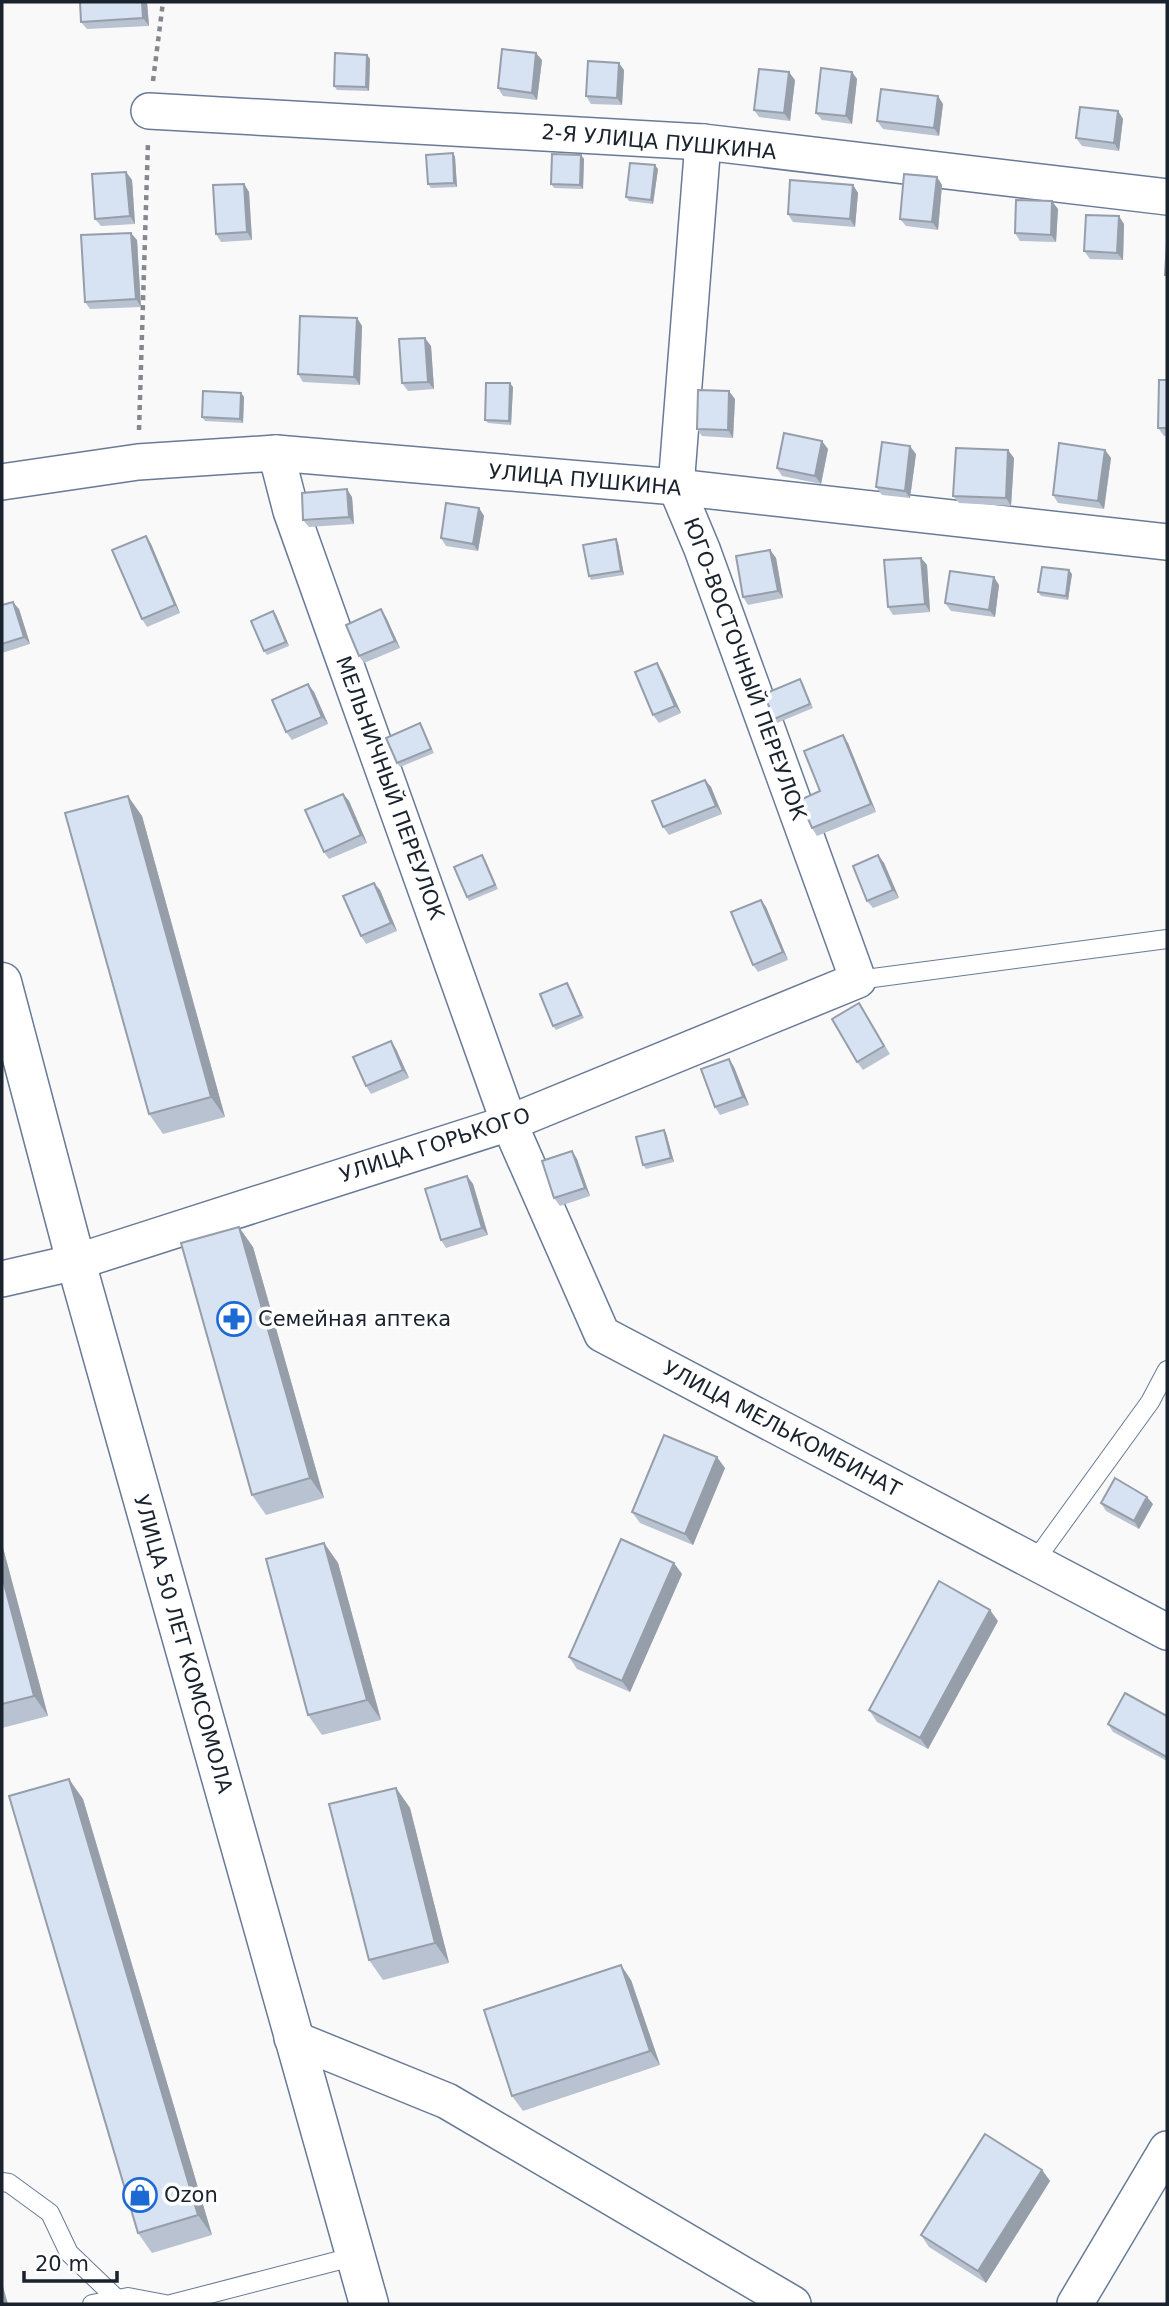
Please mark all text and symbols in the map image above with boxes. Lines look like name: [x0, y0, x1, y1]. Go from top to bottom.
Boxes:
street label: 2-Я УЛИЦА ПУШКИНА: [541, 120, 778, 164]
street label: УЛИЦА ПУШКИНА: [488, 460, 683, 500]
street label: ЮГО-ВОСТОЧНЫЙ ПЕРЕУЛОК: [679, 514, 812, 824]
street label: МЕЛЬНИЧНЫЙ ПЕРЕУЛОК: [331, 652, 450, 923]
street label: УЛИЦА ГОРЬКОГО: [337, 1103, 533, 1187]
pharmacy icon: Семейная аптека: [215, 1300, 253, 1338]
place label: Семейная аптека: [258, 1307, 451, 1331]
street label: УЛИЦА МЕЛЬКОМБИНАТ: [659, 1356, 905, 1502]
street label: УЛИЦА 50 ЛЕТ КОМСОМОЛА: [129, 1492, 237, 1797]
shop icon: Ozon: [121, 2176, 159, 2214]
place label: Ozon: [164, 2183, 218, 2207]
scale bar: [24, 2240, 117, 2284]
text: 20 m: [35, 2252, 89, 2276]

